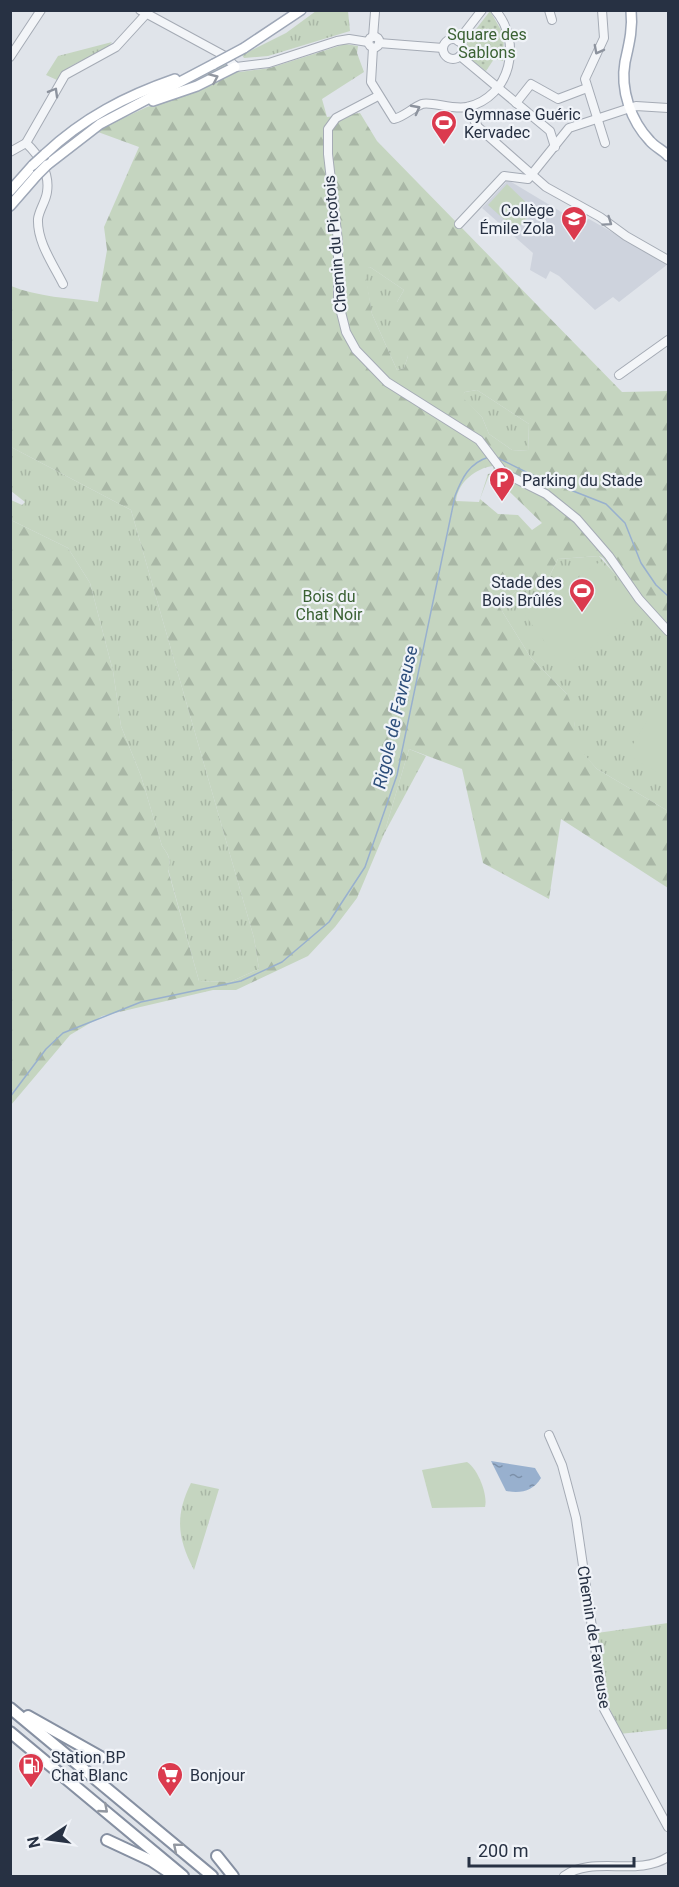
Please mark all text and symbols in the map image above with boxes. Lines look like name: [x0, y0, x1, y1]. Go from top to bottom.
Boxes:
park label: Square des Sablons: [447, 25, 527, 62]
one-way arrow: [594, 44, 605, 54]
one-way arrow: [208, 73, 219, 85]
one-way arrow: [47, 88, 59, 98]
one-way arrow: [410, 105, 420, 116]
place label: Gymnase Guéric Kervadec: [464, 105, 581, 142]
sports icon: Gymnase Guéric Kervadec: [429, 108, 459, 146]
street label: Chemin du Picotois: [320, 174, 350, 314]
place label: Collège Émile Zola: [480, 201, 554, 238]
school or university icon: Collège Émile Zola: [559, 204, 589, 242]
one-way arrow: [601, 215, 612, 226]
parking icon: Parking du Stade: [487, 465, 517, 503]
place label: Parking du Stade: [522, 471, 643, 490]
place label: Stade des Bois Brûlés: [482, 573, 562, 610]
sports icon: Stade des Bois Brûlés: [567, 576, 597, 614]
park label: Bois du Chat Noir: [296, 587, 363, 624]
water label: Rigole de Favreuse: [368, 643, 422, 791]
street label: Chemin de Favreuse: [573, 1564, 615, 1710]
place label: Station BP Chat Blanc: [51, 1748, 128, 1785]
fuel station icon: Station BP Chat Blanc: [16, 1751, 46, 1789]
supermarket icon: Bonjour: [155, 1760, 185, 1798]
place label: Bonjour: [190, 1766, 246, 1785]
one-way arrow: [97, 1802, 108, 1813]
north arrow: [18, 1809, 78, 1869]
scale bar: [469, 1830, 634, 1868]
text: N: [23, 1835, 44, 1850]
text: 200 m: [478, 1840, 529, 1861]
one-way arrow: [173, 1844, 184, 1855]

